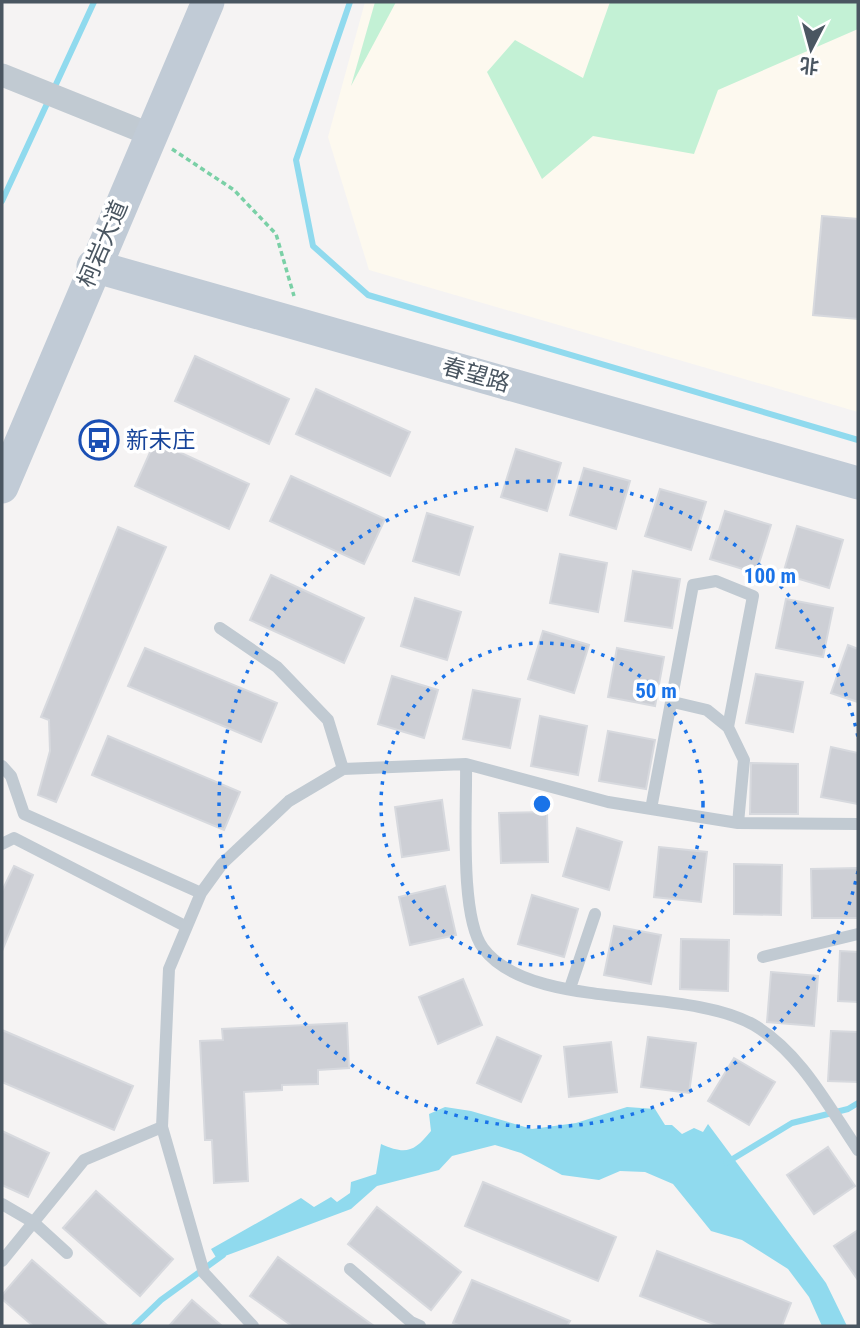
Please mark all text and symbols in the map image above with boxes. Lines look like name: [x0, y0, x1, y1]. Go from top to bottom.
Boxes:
north arrow: [776, 14, 846, 84]
text: 北: [799, 53, 820, 78]
street label: 柯岩大道: [73, 196, 133, 292]
street label: 春望路: [439, 353, 513, 397]
bus stop icon: 新未庄: [78, 419, 120, 461]
place label: 新未庄: [126, 427, 195, 454]
text: 100 m: [744, 564, 796, 588]
text: 50 m: [635, 679, 677, 703]
centre of rings: [530, 792, 554, 816]

